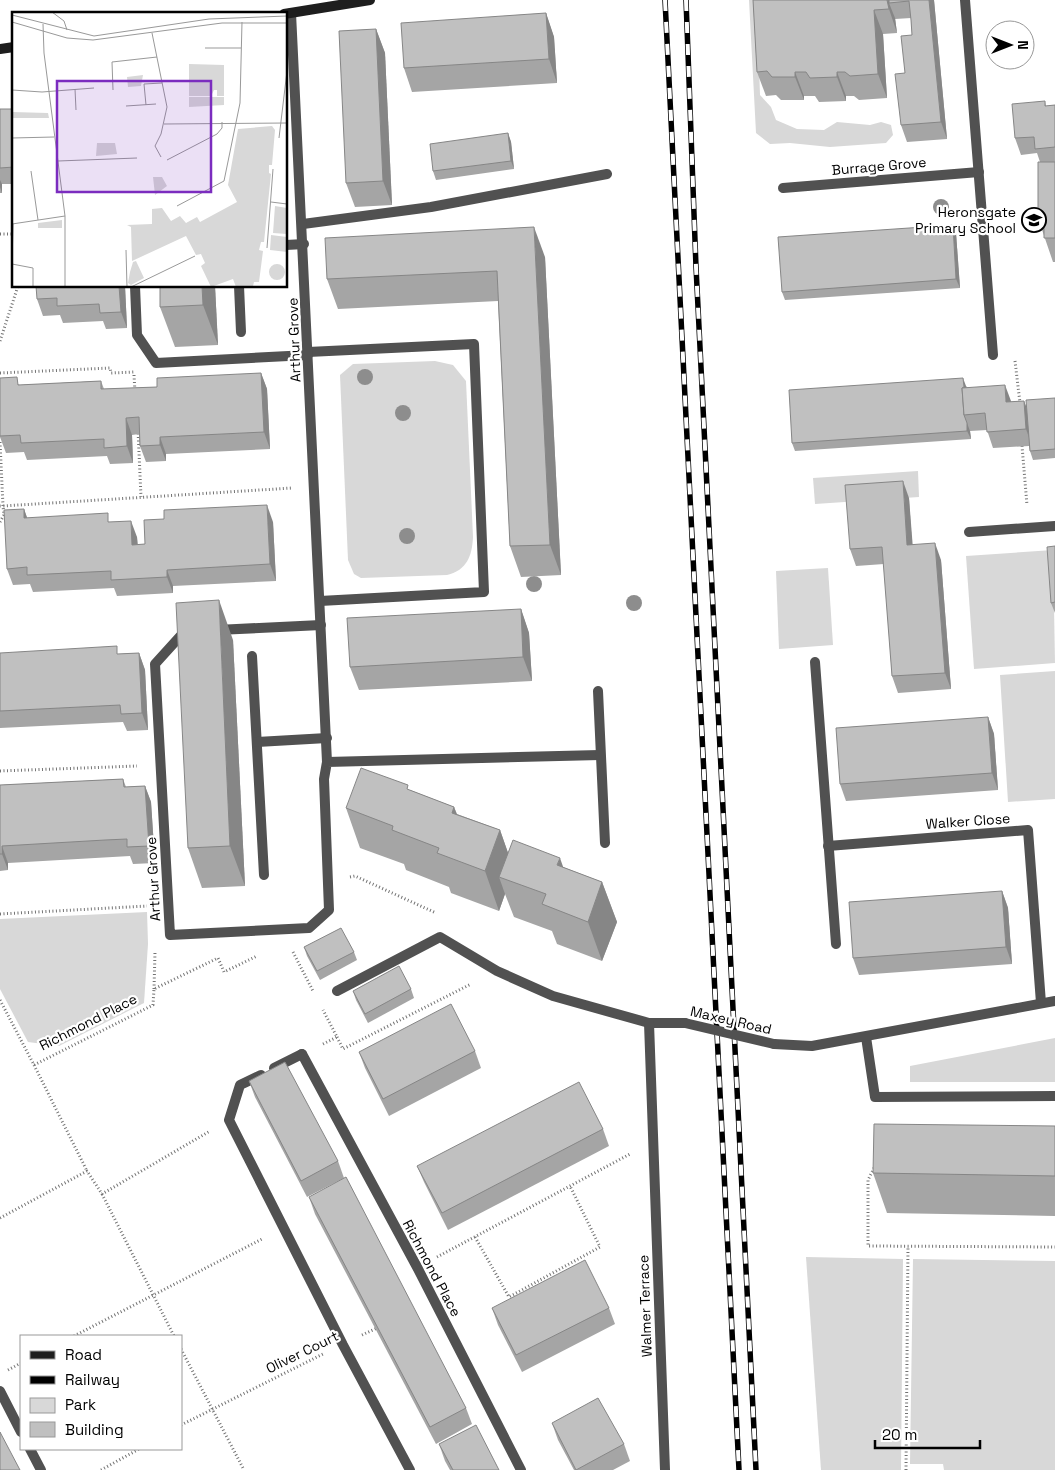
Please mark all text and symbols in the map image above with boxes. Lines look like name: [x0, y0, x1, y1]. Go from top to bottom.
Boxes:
inset map: [12, 12, 288, 288]
north arrow: [985, 20, 1035, 70]
text: N: [1014, 40, 1032, 50]
street label: Burrage Grove: [831, 153, 927, 179]
place label: Heronsgate Primary School: [915, 203, 1016, 237]
school or university icon: Heronsgate Primary School: [1021, 207, 1047, 233]
street label: Arthur Grove: [284, 297, 304, 383]
street label: Walker Close: [925, 809, 1011, 833]
street label: Arthur Grove: [142, 836, 164, 922]
street label: Richmond Place: [36, 990, 140, 1054]
street label: Maxey Road: [689, 1002, 773, 1038]
street label: Richmond Place: [399, 1216, 465, 1320]
street label: Walmer Terrace: [634, 1255, 656, 1357]
street label: Oliver Court: [263, 1327, 341, 1377]
legend: [20, 1335, 182, 1450]
text: Road: [65, 1345, 102, 1364]
text: Railway: [65, 1370, 120, 1389]
text: Park: [65, 1395, 96, 1414]
scale bar: [875, 1418, 980, 1450]
text: Building: [65, 1420, 124, 1439]
text: 20 m: [882, 1425, 917, 1444]

